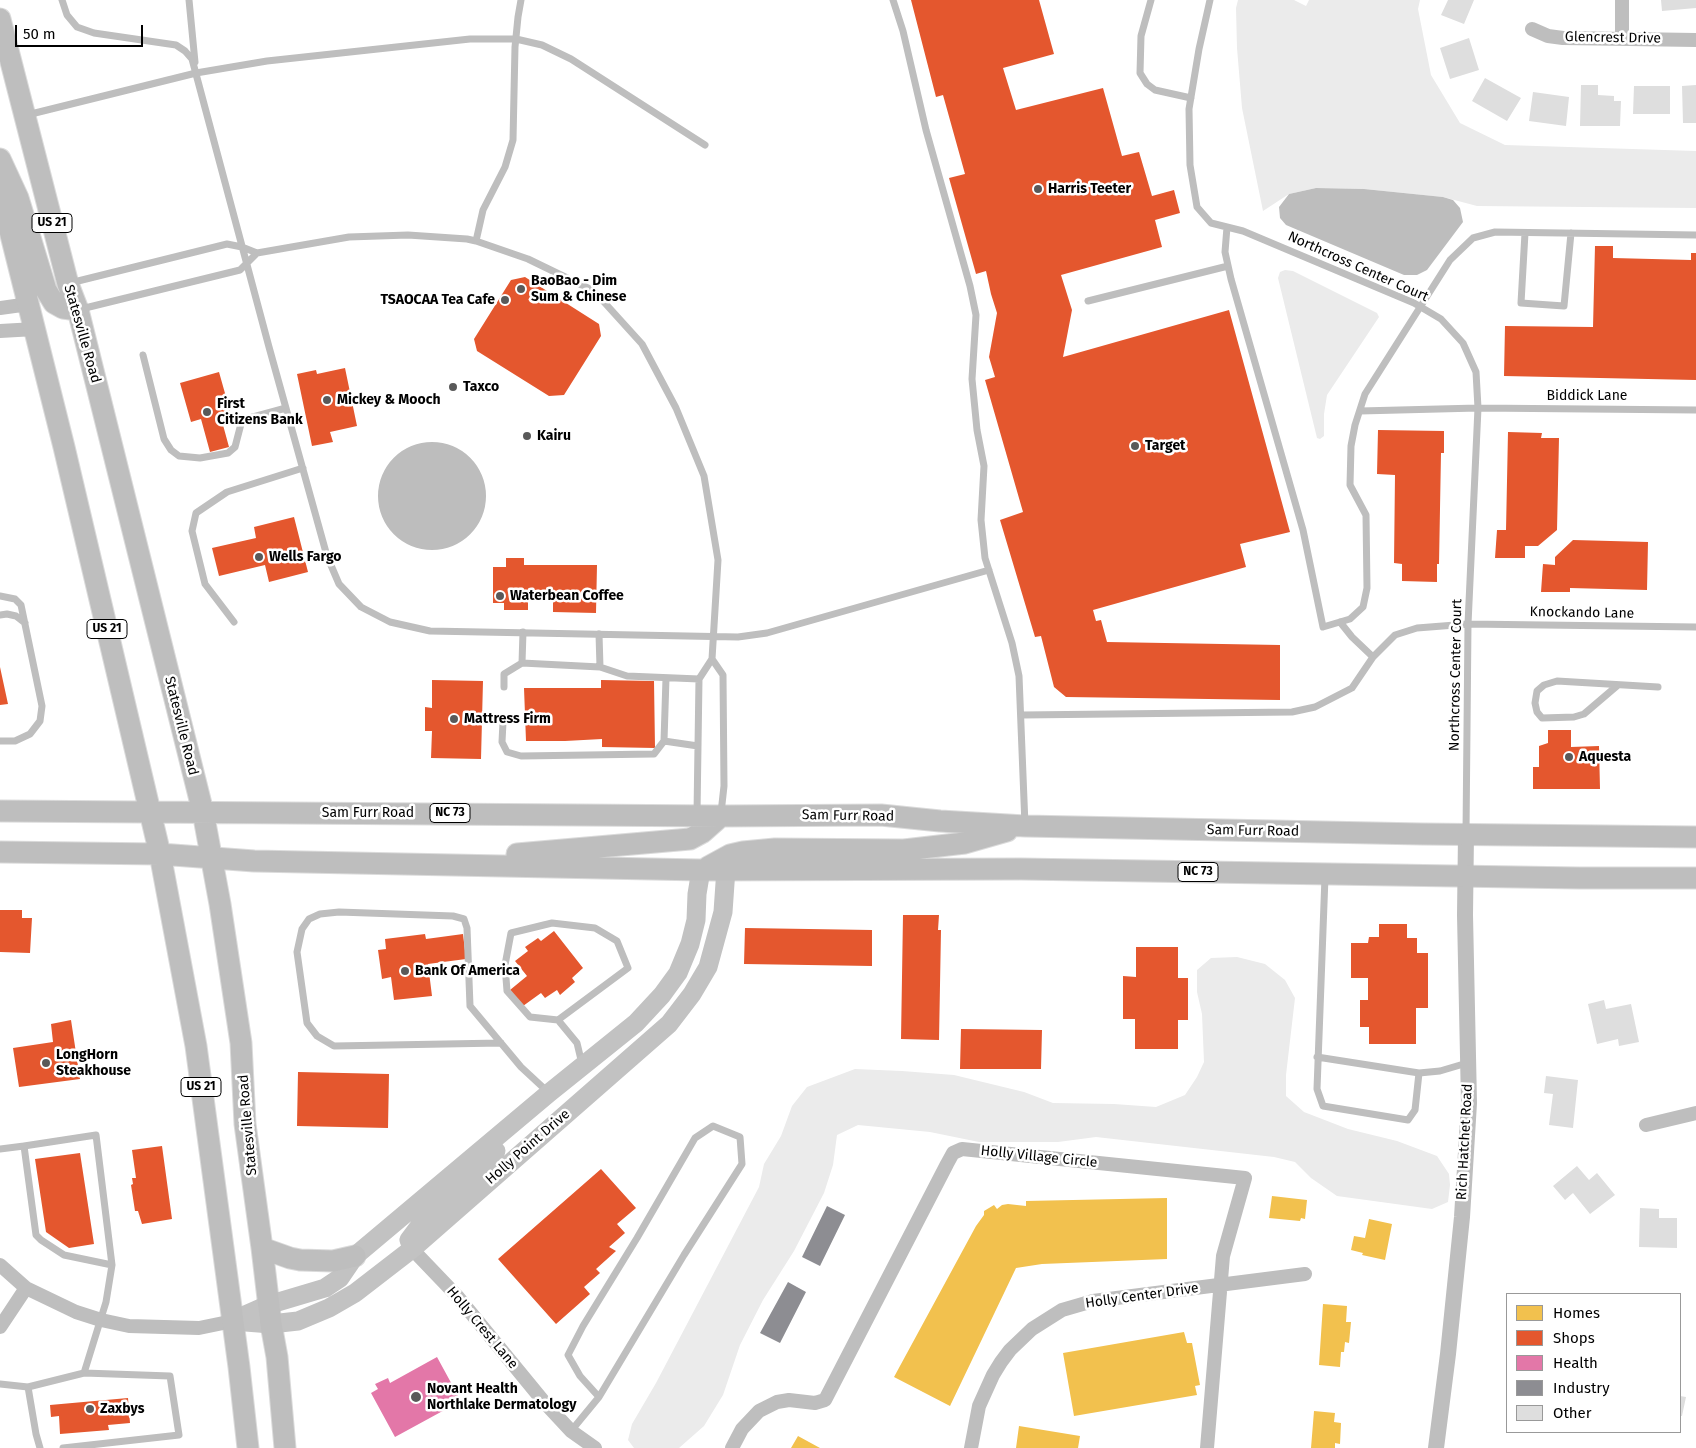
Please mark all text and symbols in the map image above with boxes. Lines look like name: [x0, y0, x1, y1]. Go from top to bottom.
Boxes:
scale bar: [18, 15, 145, 47]
text: 50 m: [23, 25, 56, 43]
street label: Glencrest Drive: [1565, 29, 1661, 47]
place label: Harris Teeter: [1048, 181, 1131, 197]
marker: Harris Teeter: [1032, 183, 1044, 195]
road number: US 21: [32, 214, 72, 232]
street label: Northcross Center Court: [1285, 228, 1431, 306]
place label: BaoBao - Dim Sum & Chinese: [531, 273, 626, 306]
street label: Statesville Road: [60, 283, 104, 385]
marker: BaoBao - Dim Sum & Chinese: [515, 283, 527, 295]
place label: TSAOCAA Tea Cafe: [381, 292, 495, 308]
marker: TSAOCAA Tea Cafe: [499, 294, 511, 306]
place label: Taxco: [463, 379, 499, 395]
marker: Taxco: [447, 381, 459, 393]
street label: Biddick Lane: [1546, 388, 1628, 404]
place label: Mickey & Mooch: [337, 392, 440, 408]
marker: Mickey & Mooch: [321, 394, 333, 406]
place label: First Citizens Bank: [217, 396, 303, 428]
marker: First Citizens Bank: [201, 406, 213, 418]
place label: Kairu: [537, 428, 571, 444]
marker: Kairu: [521, 430, 533, 442]
place label: Target: [1145, 438, 1186, 454]
marker: Target: [1129, 440, 1141, 452]
place label: Wells Fargo: [269, 549, 342, 565]
marker: Wells Fargo: [253, 551, 265, 563]
place label: Waterbean Coffee: [510, 588, 624, 604]
marker: Waterbean Coffee: [494, 590, 506, 602]
street label: Northcross Center Court: [1446, 599, 1466, 751]
street label: Knockando Lane: [1530, 604, 1634, 622]
road number: US 21: [87, 620, 127, 638]
street label: Statesville Road: [161, 675, 201, 777]
place label: Mattress Firm: [464, 711, 551, 727]
marker: Mattress Firm: [448, 713, 460, 725]
place label: Aquesta: [1579, 749, 1631, 765]
marker: Aquesta: [1563, 751, 1575, 763]
road number: NC 73: [430, 804, 470, 822]
street label: Sam Furr Road: [322, 805, 414, 821]
street label: Sam Furr Road: [802, 807, 894, 825]
street label: Sam Furr Road: [1207, 822, 1299, 840]
road number: NC 73: [1178, 862, 1218, 882]
place label: Bank Of America: [415, 963, 520, 979]
marker: Bank Of America: [399, 965, 411, 977]
place label: LongHorn Steakhouse: [56, 1047, 131, 1080]
marker: LongHorn Steakhouse: [40, 1057, 52, 1069]
street label: Statesville Road: [235, 1074, 261, 1176]
road number: US 21: [181, 1078, 221, 1096]
street label: Rich Hatchet Road: [1454, 1083, 1476, 1201]
street label: Holly Point Drive: [482, 1106, 574, 1188]
street label: Holly Village Circle: [980, 1143, 1098, 1171]
street label: Holly Center Drive: [1084, 1280, 1200, 1312]
street label: Holly Crest Lane: [443, 1283, 521, 1373]
legend: [1506, 1293, 1681, 1433]
text: Homes: [1553, 1304, 1600, 1322]
text: Shops: [1553, 1329, 1595, 1347]
text: Health: [1553, 1354, 1598, 1372]
text: Industry: [1553, 1379, 1610, 1397]
place label: Novant Health Northlake Dermatology: [427, 1381, 576, 1414]
marker: Novant Health Northlake Dermatology: [409, 1390, 423, 1404]
place label: Zaxbys: [100, 1401, 144, 1417]
marker: Zaxbys: [84, 1403, 96, 1415]
text: Other: [1553, 1404, 1592, 1422]

